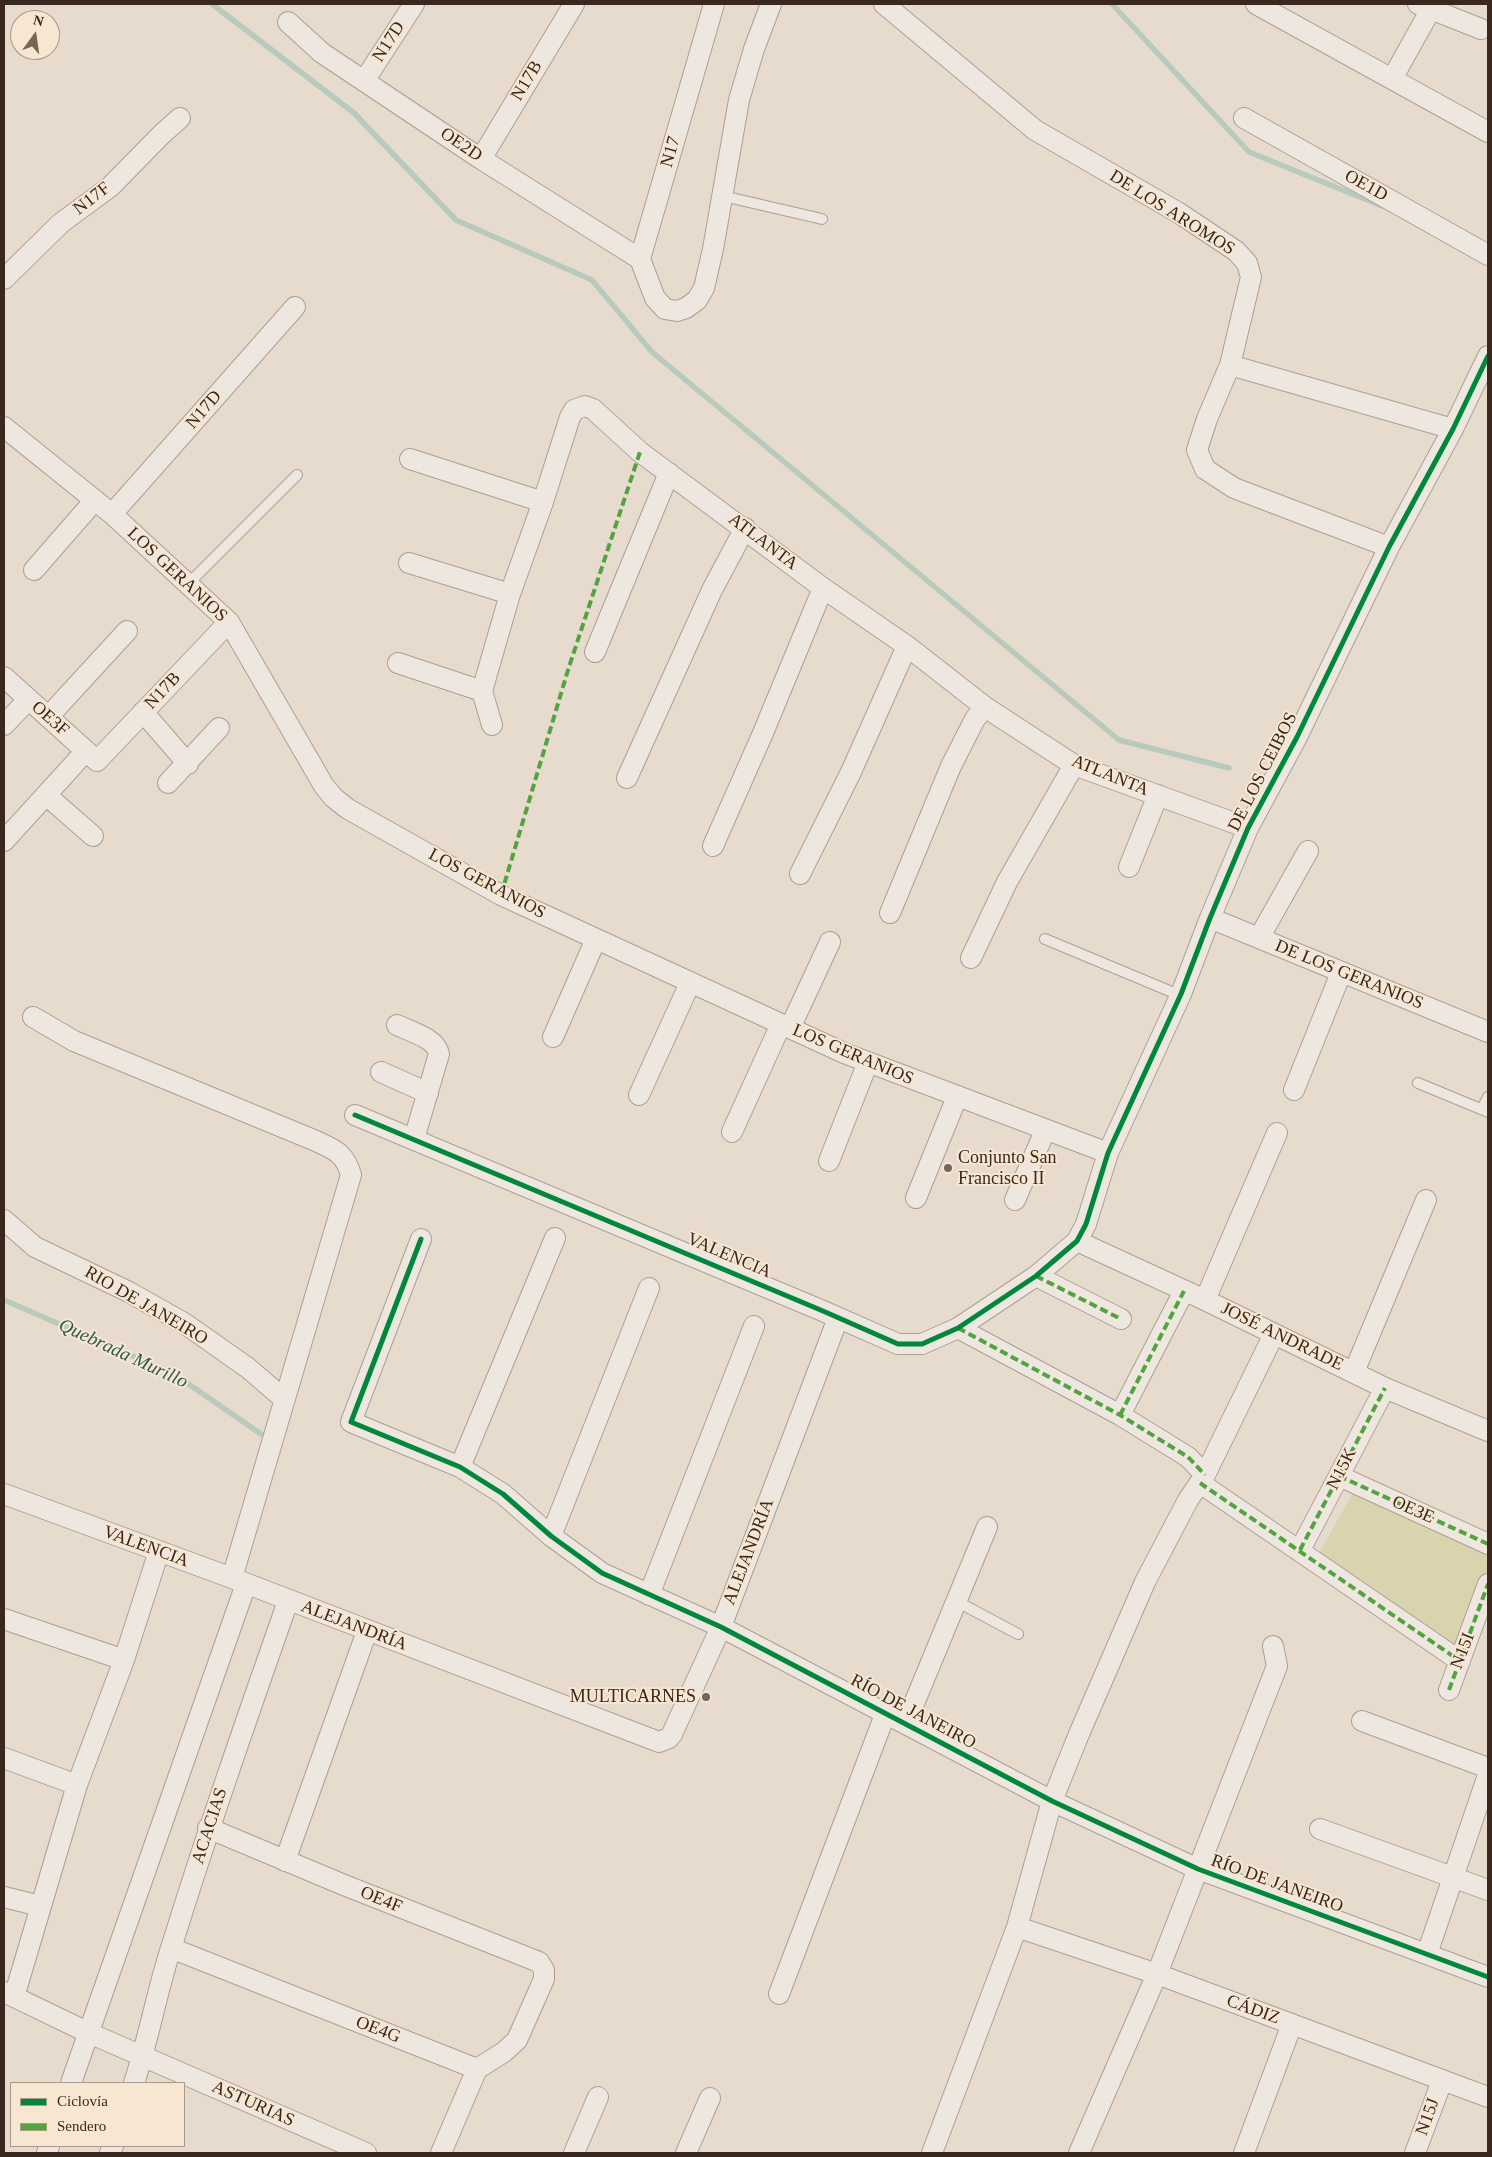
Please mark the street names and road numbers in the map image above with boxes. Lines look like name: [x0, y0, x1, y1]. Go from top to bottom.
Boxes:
street label: N17D: [368, 18, 410, 66]
street label: N17B: [507, 57, 547, 105]
street label: OE2D: [436, 123, 486, 167]
street label: N17: [656, 134, 686, 170]
street label: OE1D: [1341, 165, 1391, 207]
street label: DE LOS AROMOS: [1105, 166, 1239, 260]
street label: N17F: [69, 178, 115, 220]
street label: N17D: [181, 386, 227, 434]
street label: ATLANTA: [724, 509, 802, 575]
street label: LOS GERANIOS: [122, 523, 232, 627]
street label: N17B: [140, 668, 186, 714]
street label: OE3F: [27, 697, 73, 741]
street label: DE LOS CEIBOS: [1224, 709, 1302, 835]
street label: ATLANTA: [1068, 751, 1152, 801]
street label: LOS GERANIOS: [425, 844, 549, 924]
street label: DE LOS GERANIOS: [1272, 935, 1426, 1015]
street label: LOS GERANIOS: [789, 1020, 917, 1090]
street label: VALENCIA: [684, 1229, 774, 1283]
street label: RIO DE JANEIRO: [80, 1262, 212, 1350]
street label: JOSÉ ANDRADE: [1217, 1298, 1347, 1376]
street label: N15K: [1322, 1444, 1362, 1494]
street label: OE3E: [1389, 1491, 1437, 1529]
street label: ALEJANDRÍA: [719, 1496, 779, 1608]
street label: VALENCIA: [100, 1522, 192, 1572]
street label: ALEJANDRÍA: [298, 1596, 410, 1656]
street label: N15I: [1446, 1630, 1480, 1672]
street label: RÍO DE JANEIRO: [847, 1670, 979, 1754]
street label: ACACIAS: [188, 1785, 232, 1867]
street label: RÍO DE JANEIRO: [1208, 1850, 1346, 1918]
street label: OE4F: [357, 1882, 405, 1918]
street label: CÁDIZ: [1223, 1990, 1283, 2030]
street label: OE4G: [353, 2012, 403, 2048]
street label: ASTURIAS: [208, 2076, 298, 2132]
street label: N15J: [1411, 2095, 1445, 2139]

